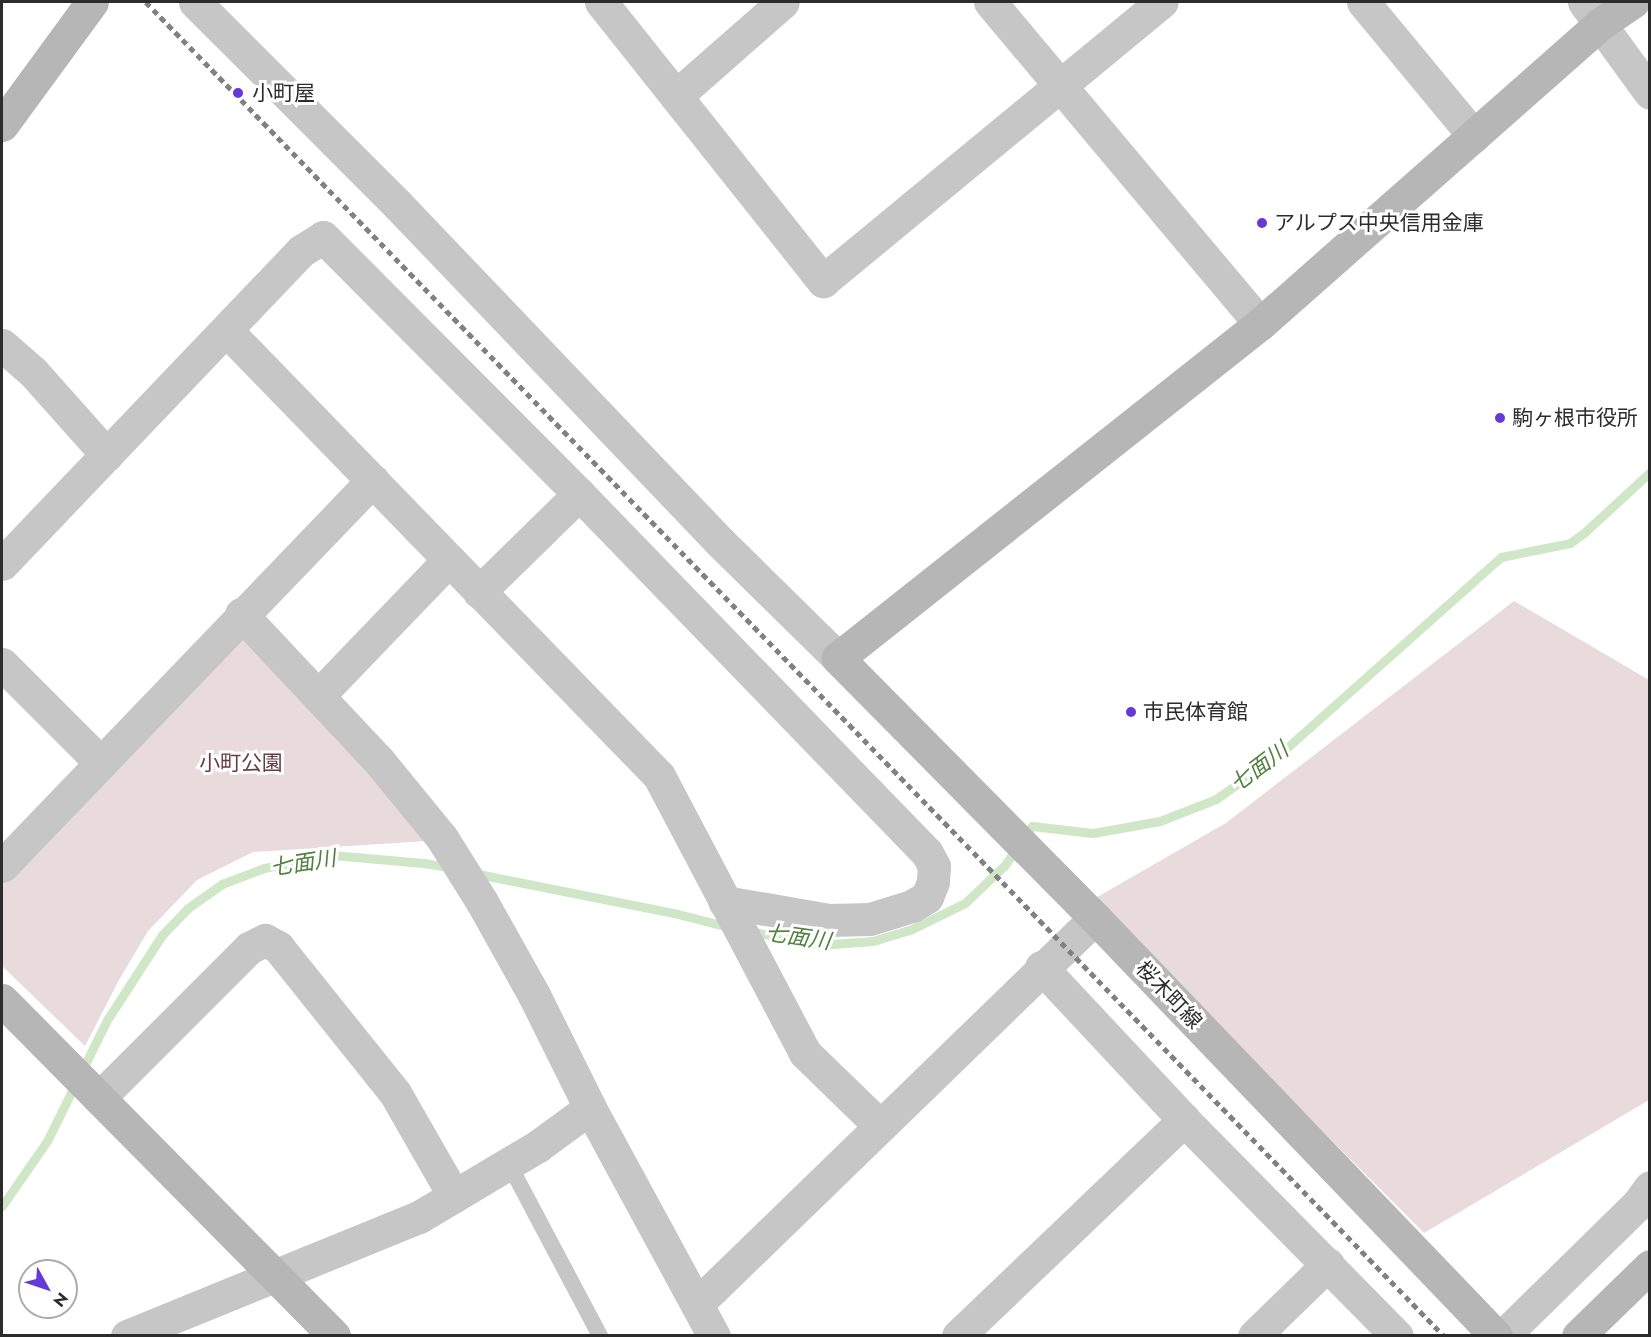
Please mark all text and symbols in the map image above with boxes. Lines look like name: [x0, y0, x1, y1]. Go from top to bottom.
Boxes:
place label: 小町屋: [252, 80, 315, 106]
marker: 小町屋: [229, 84, 247, 102]
place label: アルプス中央信用金庫: [1274, 210, 1484, 236]
marker: アルプス中央信用金庫: [1255, 216, 1269, 230]
place label: 駒ヶ根市役所: [1512, 405, 1638, 431]
marker: 駒ヶ根市役所: [1493, 411, 1507, 425]
place label: 市民体育館: [1143, 699, 1248, 725]
marker: 市民体育館: [1124, 705, 1138, 719]
water label: 七面川: [1225, 737, 1293, 797]
park label: 小町公園: [199, 750, 283, 776]
water label: 七面川: [268, 845, 338, 881]
water label: 七面川: [763, 919, 833, 955]
street label: 桜木町線: [1131, 956, 1207, 1034]
north arrow: [18, 1259, 78, 1319]
text: N: [48, 1287, 74, 1312]

